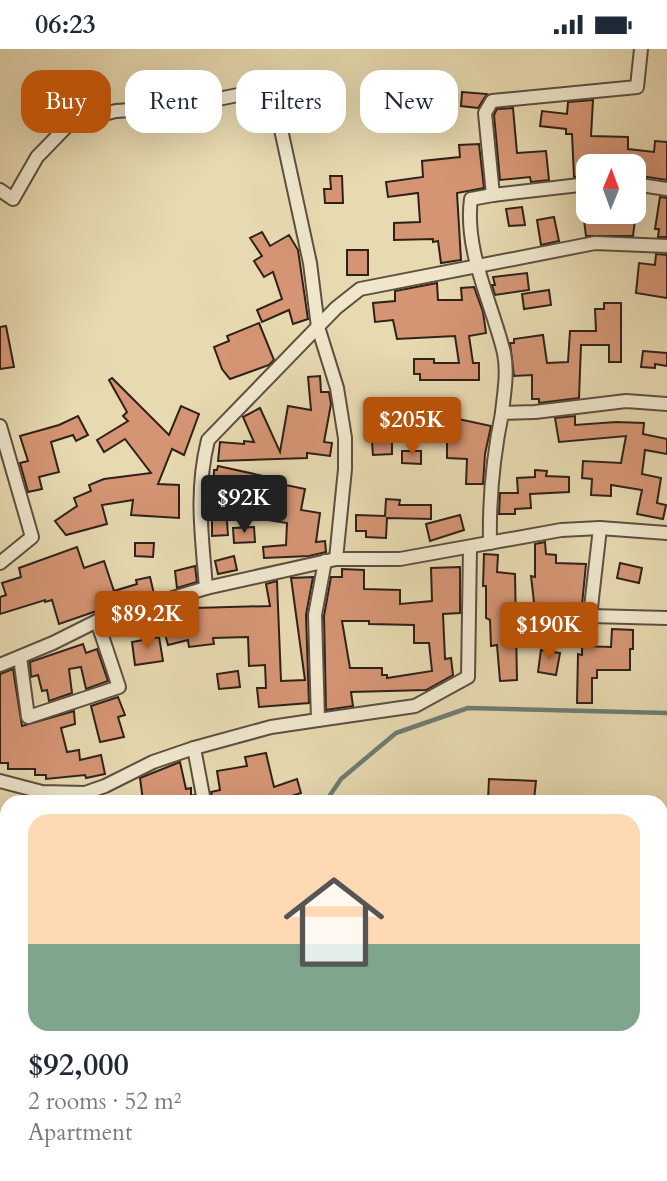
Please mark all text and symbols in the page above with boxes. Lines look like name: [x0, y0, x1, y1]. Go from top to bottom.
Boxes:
text: 06:23: [35, 7, 96, 42]
chip: Buy: [21, 70, 111, 133]
chip: Rent: [125, 70, 222, 133]
chip: Filters: [236, 70, 346, 133]
chip: New: [360, 70, 458, 133]
north arrow: [576, 154, 646, 224]
map controls: [576, 154, 646, 224]
pin: $205K: [363, 397, 461, 457]
text: $205K: [379, 404, 445, 435]
pin: $92K: [203, 475, 285, 535]
text: $92K: [217, 482, 271, 513]
pin: $89.2K: [90, 591, 204, 651]
text: $89.2K: [111, 598, 183, 629]
pin: $190K: [500, 603, 598, 662]
text: $190K: [516, 609, 582, 640]
icon: home: [271, 859, 397, 985]
text: $92,000: [28, 1045, 129, 1086]
text: 2 rooms · 52 m²: [28, 1086, 181, 1117]
text: Apartment: [28, 1117, 132, 1148]

